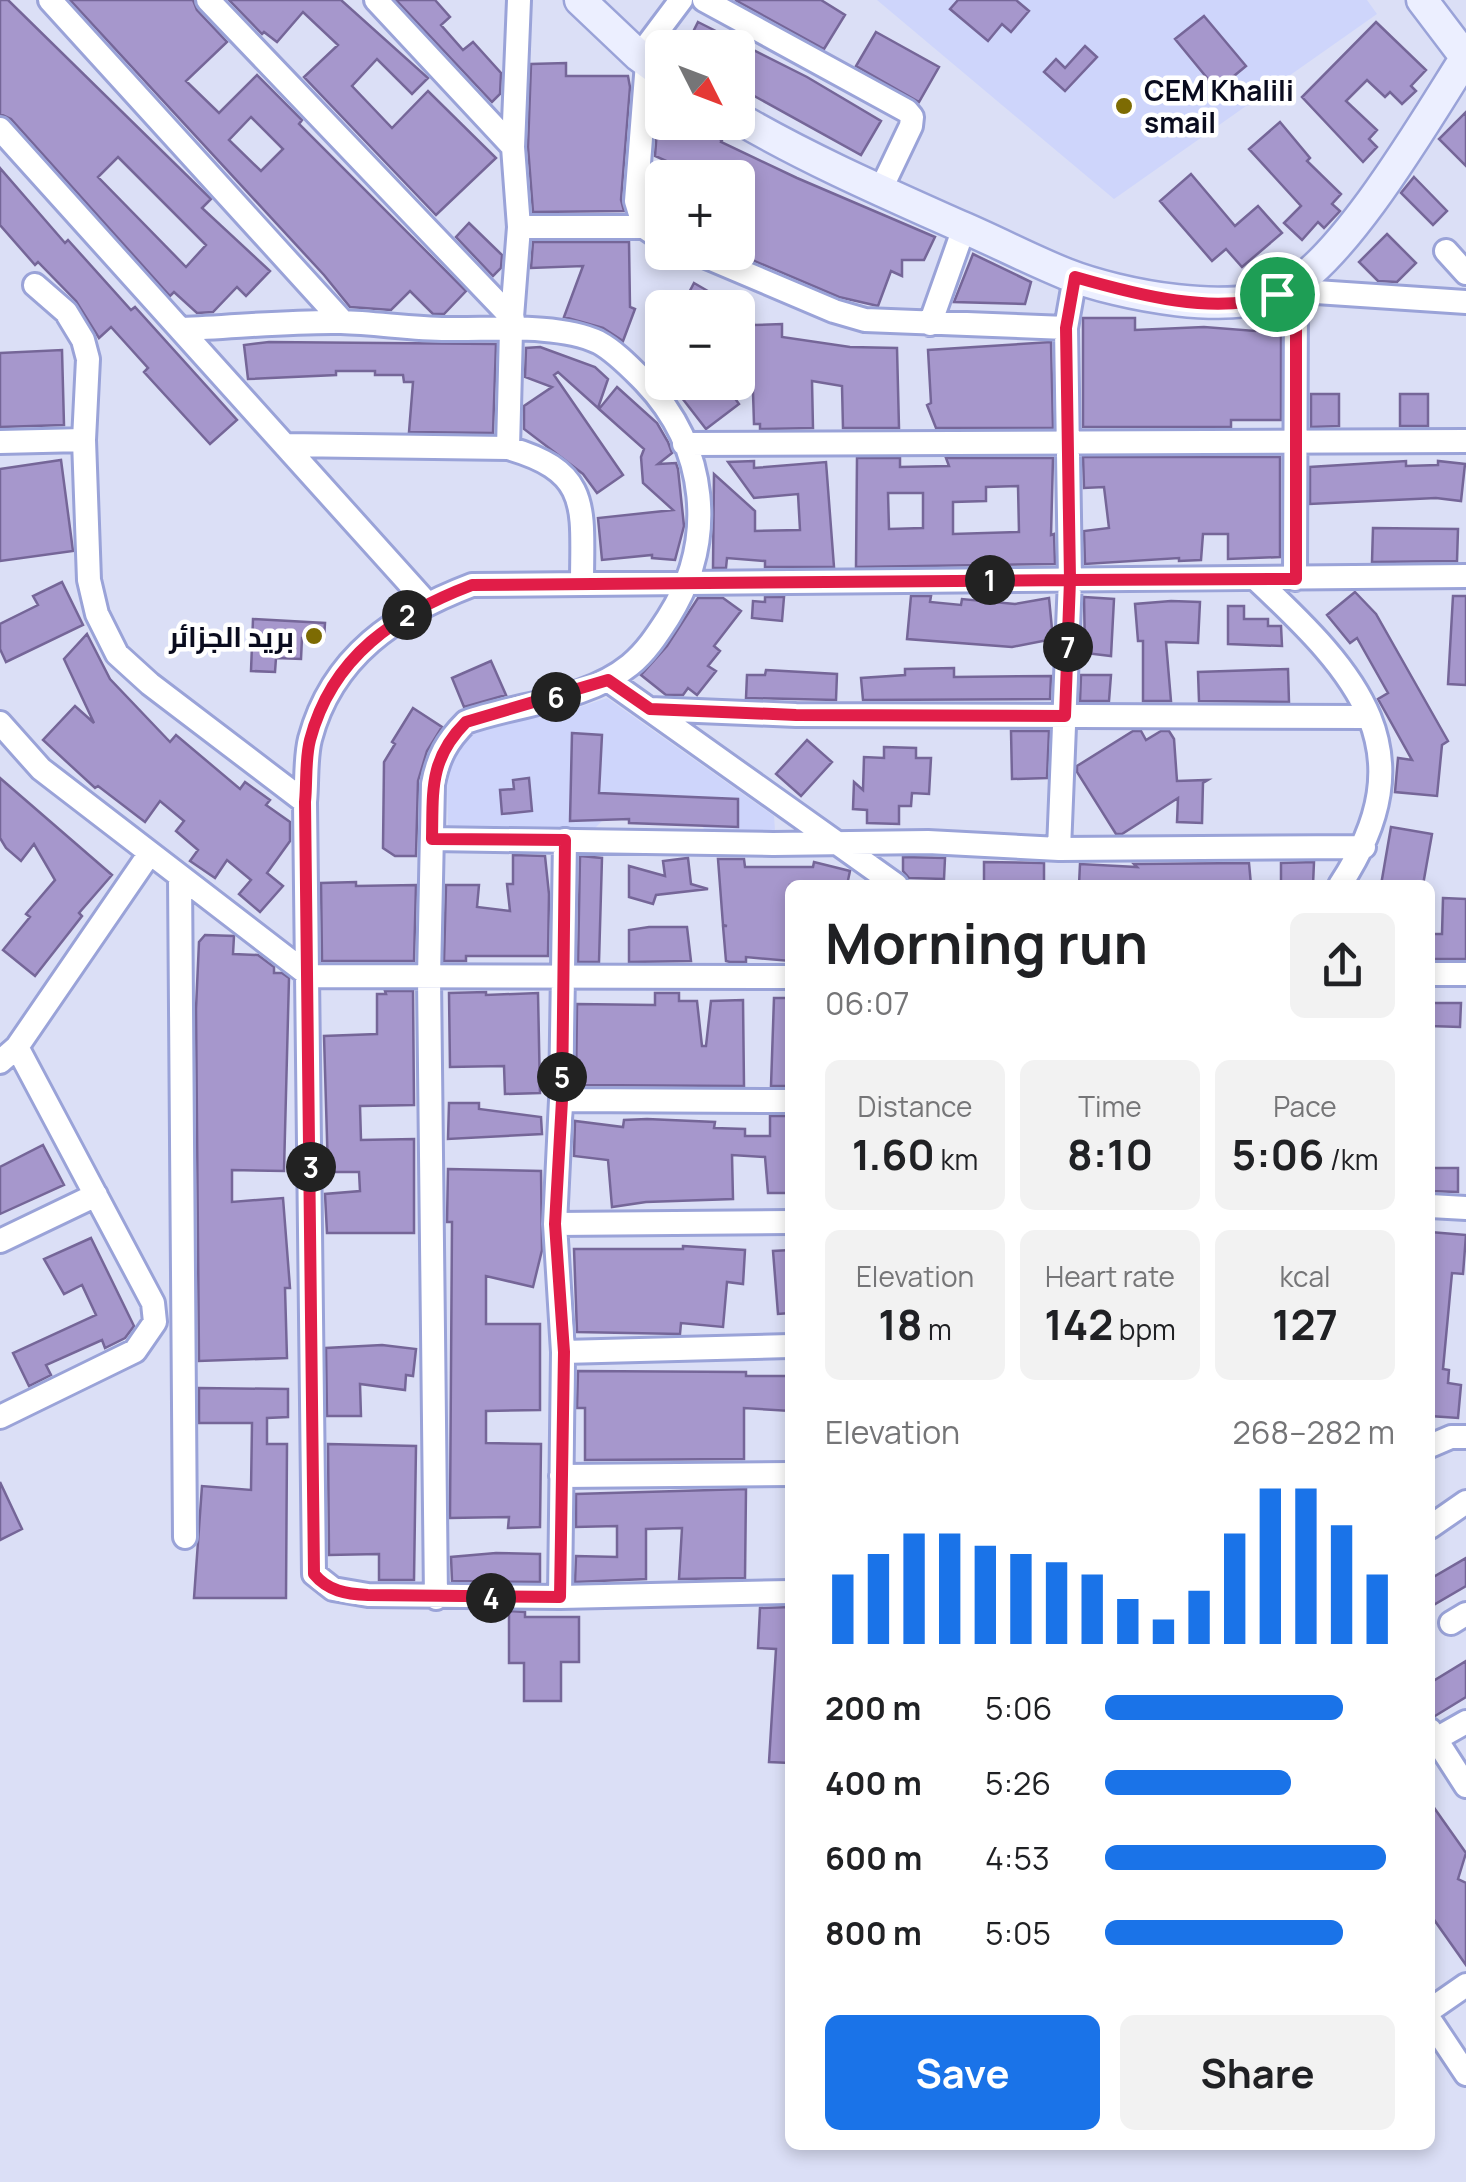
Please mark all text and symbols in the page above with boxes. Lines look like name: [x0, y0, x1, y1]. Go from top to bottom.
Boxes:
north arrow: [645, 30, 755, 140]
map controls: [645, 30, 755, 400]
place label: CEM Khalili smail: [1144, 71, 1294, 141]
marker: CEM Khalili smail: [1113, 95, 1135, 117]
button: +: [645, 160, 755, 270]
pin: [1235, 252, 1320, 337]
icon: arrive: [1250, 267, 1305, 322]
button: −: [645, 290, 755, 400]
pin: 1: [965, 555, 1015, 605]
text: 1: [984, 561, 996, 599]
pin: 2: [382, 590, 432, 640]
text: 2: [399, 596, 415, 634]
place label: بريد الجزائر: [168, 617, 294, 655]
pin: 7: [1043, 622, 1093, 672]
marker: بريد الجزائر: [303, 625, 325, 647]
text: 7: [1061, 628, 1075, 666]
pin: 6: [531, 672, 581, 722]
text: 6: [547, 678, 565, 716]
text: Morning run: [825, 905, 1148, 981]
button: share: [1290, 913, 1395, 1018]
text: 06:07: [825, 981, 910, 1025]
pin: 5: [537, 1052, 587, 1102]
text: 5: [554, 1058, 570, 1096]
text: Distance: [858, 1087, 972, 1125]
text: Time: [1078, 1087, 1142, 1125]
text: Pace: [1273, 1087, 1337, 1125]
text: 1.60: [852, 1125, 935, 1183]
text: 8:10: [1067, 1125, 1153, 1183]
text: 5:06: [1232, 1125, 1324, 1183]
text: km: [935, 1140, 978, 1178]
text: /km: [1324, 1140, 1378, 1178]
pin: 3: [286, 1142, 336, 1192]
text: 3: [303, 1148, 319, 1186]
text: Elevation: [856, 1257, 974, 1295]
text: Heart rate: [1045, 1257, 1175, 1295]
text: kcal: [1279, 1257, 1331, 1295]
text: 18: [878, 1295, 922, 1353]
text: 142: [1044, 1295, 1113, 1353]
text: 127: [1272, 1295, 1338, 1353]
text: m: [922, 1310, 952, 1348]
text: bpm: [1113, 1310, 1176, 1348]
text: Elevation: [825, 1410, 960, 1454]
text: 268–282 m: [1232, 1410, 1395, 1454]
pin: 4: [466, 1573, 516, 1623]
text: 4: [482, 1579, 500, 1617]
text: 200 m: [825, 1686, 921, 1730]
text: 5:06: [985, 1686, 1052, 1730]
text: 400 m: [825, 1761, 922, 1805]
text: 5:26: [985, 1761, 1051, 1805]
text: 600 m: [825, 1836, 922, 1880]
text: 4:53: [985, 1836, 1050, 1880]
text: 800 m: [825, 1911, 922, 1955]
text: 5:05: [985, 1911, 1051, 1955]
button: Save: [825, 2015, 1100, 2130]
button: Share: [1120, 2015, 1395, 2130]

